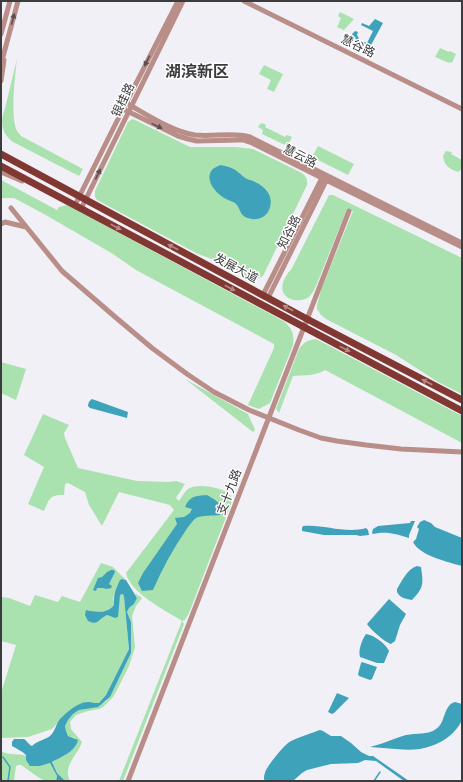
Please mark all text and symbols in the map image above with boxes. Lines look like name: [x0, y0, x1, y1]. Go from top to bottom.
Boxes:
one-way arrow: [11, 13, 17, 25]
street label: 慧谷路: [338, 30, 378, 61]
one-way arrow: [144, 55, 150, 66]
district label: 湖滨新区: [165, 60, 229, 82]
street label: 银桂路: [107, 80, 138, 120]
one-way arrow: [152, 123, 163, 129]
street label: 慧云路: [280, 140, 320, 171]
one-way arrow: [95, 168, 101, 179]
street label: 知谷路: [273, 212, 304, 252]
one-way arrow: [110, 224, 121, 230]
one-way arrow: [167, 243, 179, 250]
street label: 发展大道: [211, 249, 261, 286]
one-way arrow: [225, 285, 236, 291]
one-way arrow: [282, 305, 293, 312]
one-way arrow: [339, 346, 351, 353]
one-way arrow: [422, 378, 433, 385]
street label: 支十九路: [212, 466, 245, 517]

